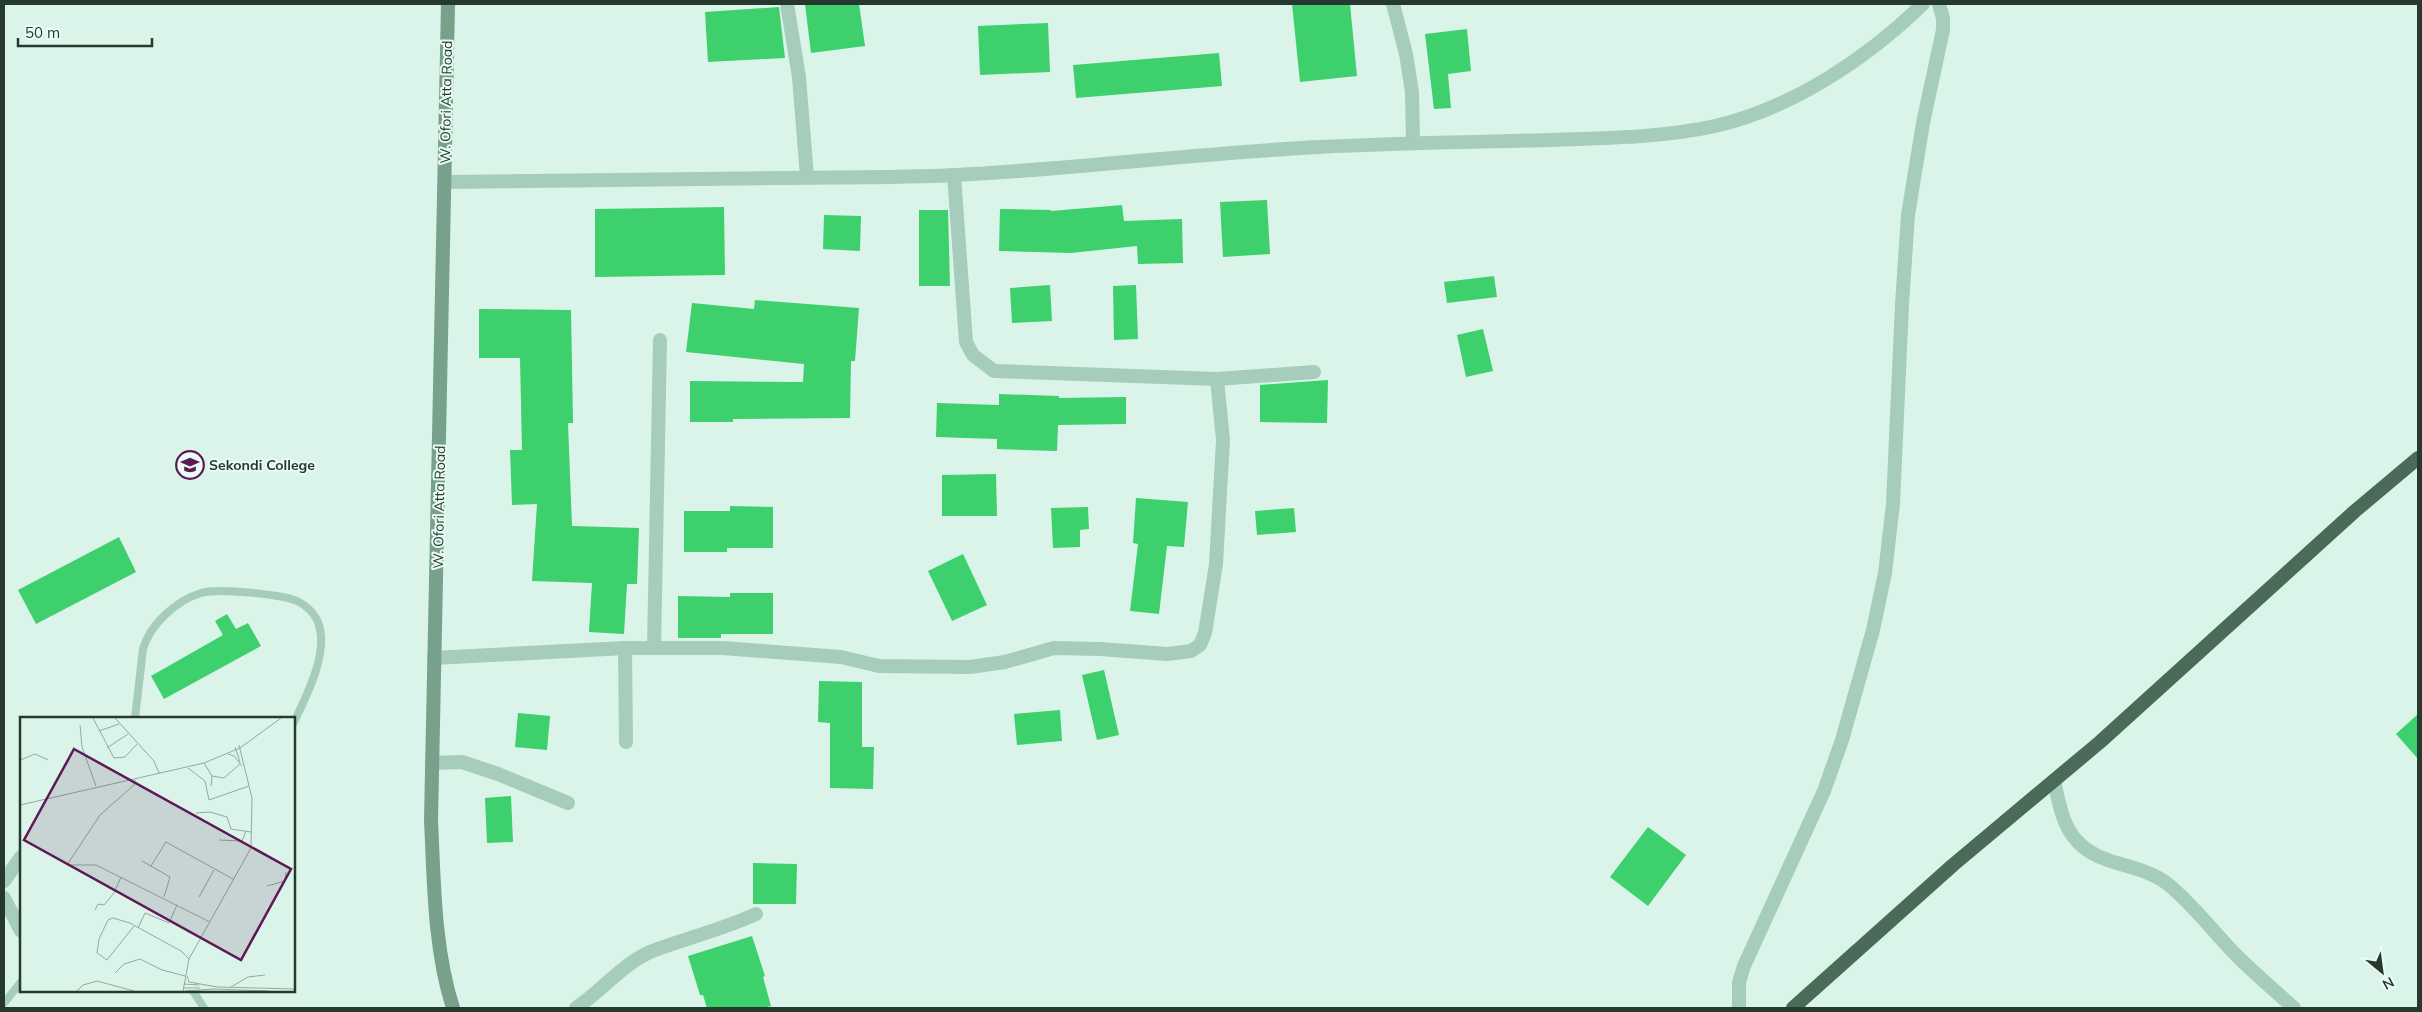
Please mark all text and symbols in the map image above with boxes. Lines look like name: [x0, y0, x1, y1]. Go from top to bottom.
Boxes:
scale bar: [18, 15, 151, 47]
text: 50 m: [25, 23, 60, 42]
street label: W. Ofori Atta Road: [436, 40, 456, 164]
street label: W. Ofori Atta Road: [429, 445, 449, 569]
school or university icon: Sekondi College: [175, 450, 205, 480]
place label: Sekondi College: [209, 456, 315, 474]
inset map: [20, 717, 295, 992]
north arrow: [2357, 947, 2407, 997]
text: N: [2379, 973, 2397, 994]

